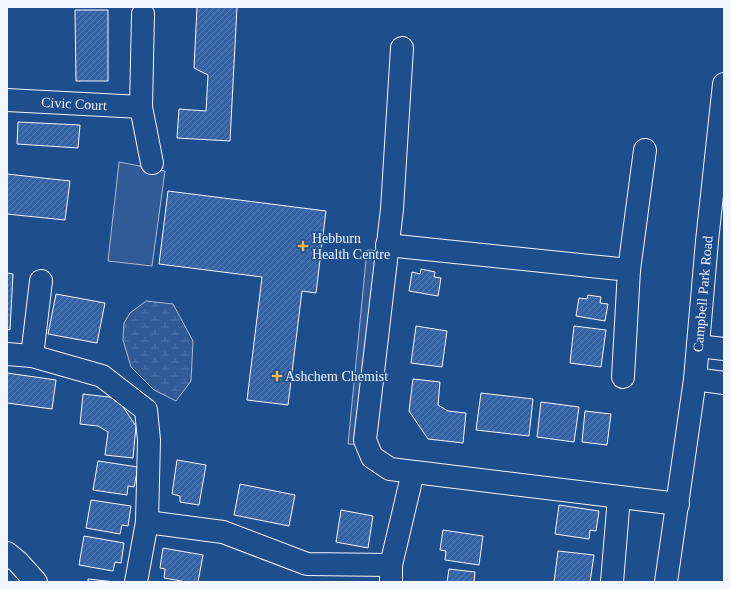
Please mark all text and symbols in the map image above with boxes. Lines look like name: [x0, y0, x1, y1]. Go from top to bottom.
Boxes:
street label: Civic Court: [41, 95, 107, 113]
place label: Hebburn Health Centre: [312, 231, 390, 262]
street label: Campbell Park Road: [690, 235, 716, 353]
marker: Hebburn Health Centre: [297, 240, 309, 252]
place label: Ashchem Chemist: [285, 369, 388, 384]
marker: Ashchem Chemist: [272, 371, 282, 381]

